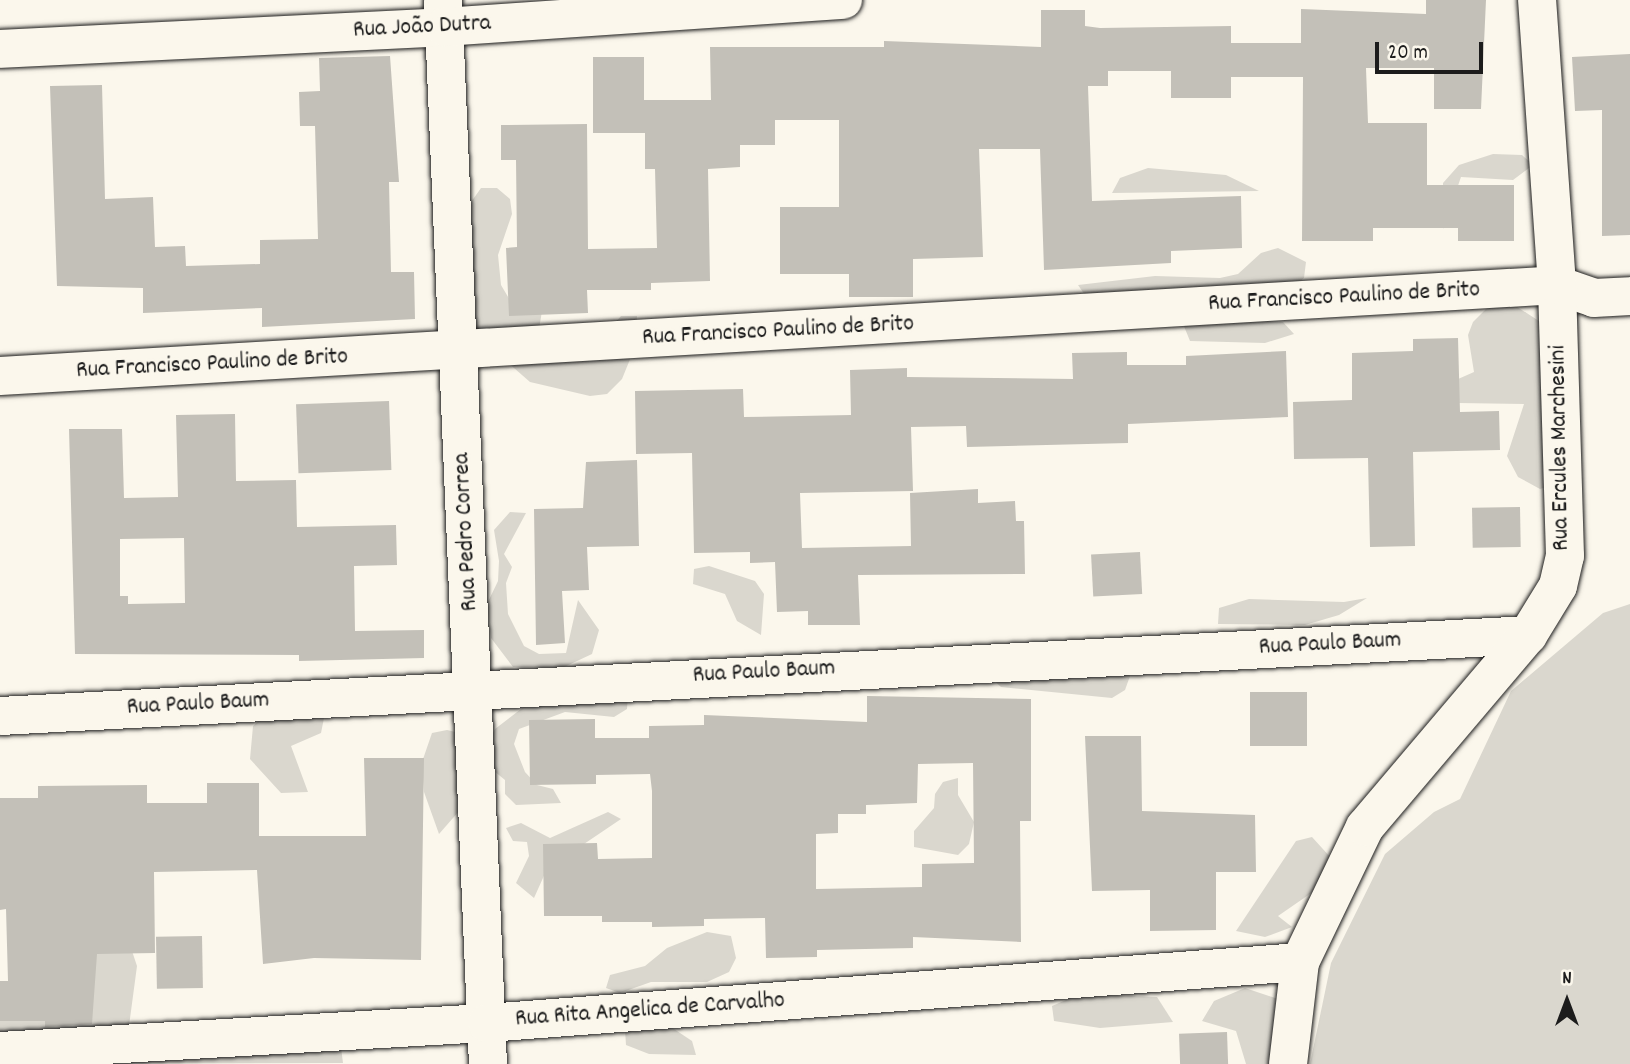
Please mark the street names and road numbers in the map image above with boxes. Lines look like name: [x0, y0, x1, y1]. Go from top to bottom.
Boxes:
street label: Rua João Dutra: [352, 10, 492, 46]
street label: Rua Francisco Paulino de Brito: [1207, 276, 1481, 320]
street label: Rua Francisco Paulino de Brito: [641, 310, 915, 354]
street label: Rua Francisco Paulino de Brito: [75, 343, 349, 387]
street label: Rua Ercules Marchesini: [1545, 345, 1577, 551]
street label: Rua Pedro Correa: [448, 452, 486, 612]
street label: Rua Paulo Baum: [1258, 627, 1402, 663]
street label: Rua Paulo Baum: [692, 655, 836, 691]
street label: Rua Paulo Baum: [126, 687, 270, 723]
street label: Rua Rita Angelica de Carvalho: [514, 987, 786, 1035]

